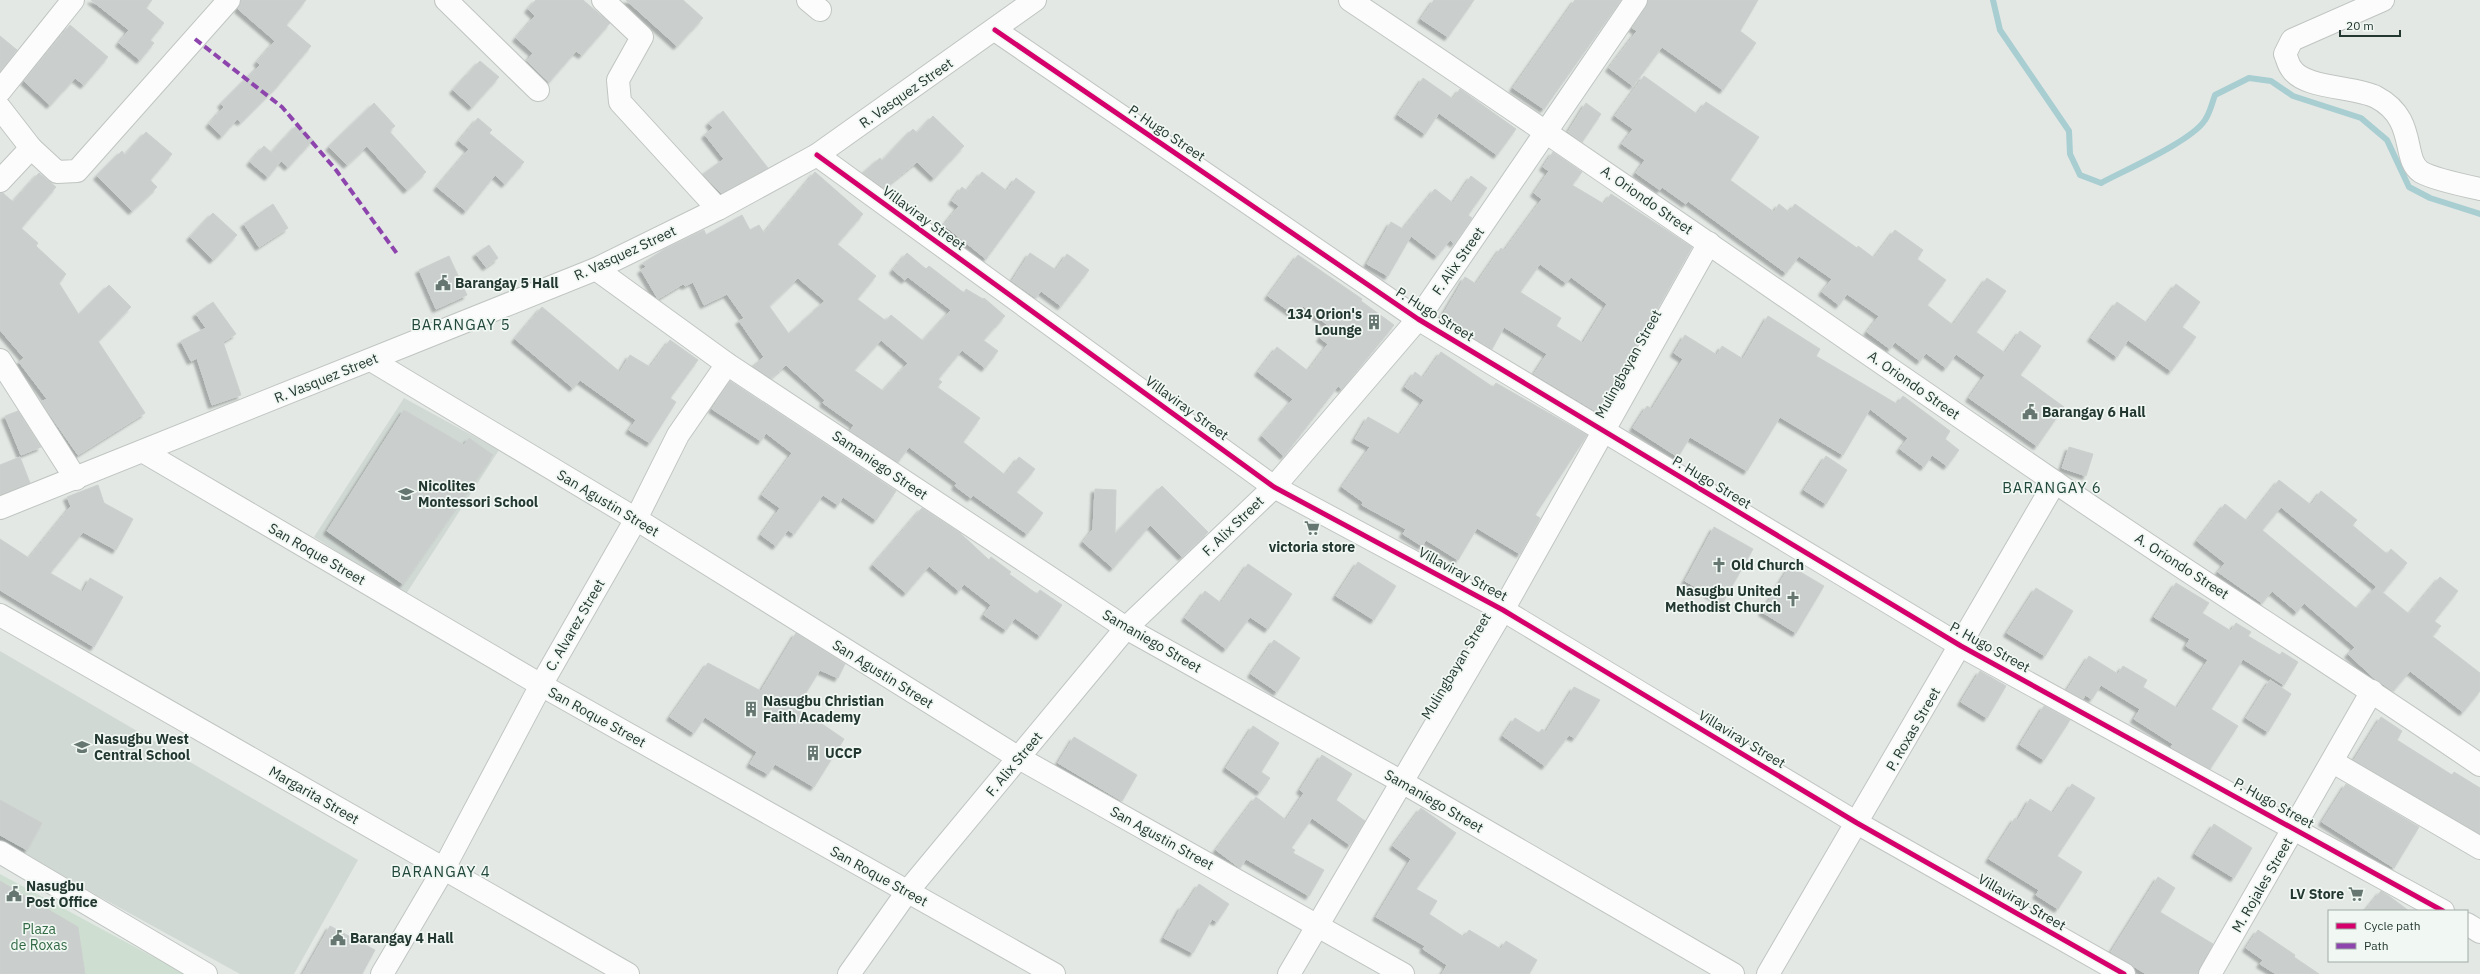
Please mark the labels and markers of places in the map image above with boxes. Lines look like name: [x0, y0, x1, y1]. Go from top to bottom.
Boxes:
public building icon: Barangay 5 Hall: [434, 274, 452, 292]
place label: Barangay 5 Hall: [455, 274, 559, 292]
place label: 134 Orion's Lounge: [1287, 305, 1362, 339]
building icon: 134 Orion's Lounge: [1365, 313, 1383, 331]
public building icon: Barangay 6 Hall: [2021, 403, 2039, 421]
place label: Barangay 6 Hall: [2042, 403, 2146, 421]
place label: Nicolites Montessori School: [418, 477, 538, 511]
school or university icon: Nicolites Montessori School: [397, 485, 415, 503]
supermarket icon: victoria store: [1303, 519, 1321, 537]
place label: victoria store: [1269, 538, 1355, 556]
church icon: Old Church: [1710, 556, 1728, 574]
place label: Old Church: [1731, 556, 1804, 574]
place label: Nasugbu United Methodist Church: [1665, 582, 1781, 616]
church icon: Nasugbu United Methodist Church: [1784, 590, 1802, 608]
place label: Nasugbu Christian Faith Academy: [763, 692, 884, 726]
building icon: Nasugbu Christian Faith Academy: [742, 700, 760, 718]
place label: Nasugbu West Central School: [94, 730, 190, 764]
school or university icon: Nasugbu West Central School: [73, 738, 91, 756]
building icon: UCCP: [804, 744, 822, 762]
place label: UCCP: [825, 744, 862, 762]
place label: Nasugbu Post Office: [26, 877, 98, 911]
public building icon: Nasugbu Post Office: [5, 885, 23, 903]
place label: LV Store: [2290, 885, 2344, 903]
supermarket icon: LV Store: [2347, 885, 2365, 903]
public building icon: Barangay 4 Hall: [329, 929, 347, 947]
place label: Barangay 4 Hall: [350, 929, 454, 947]

